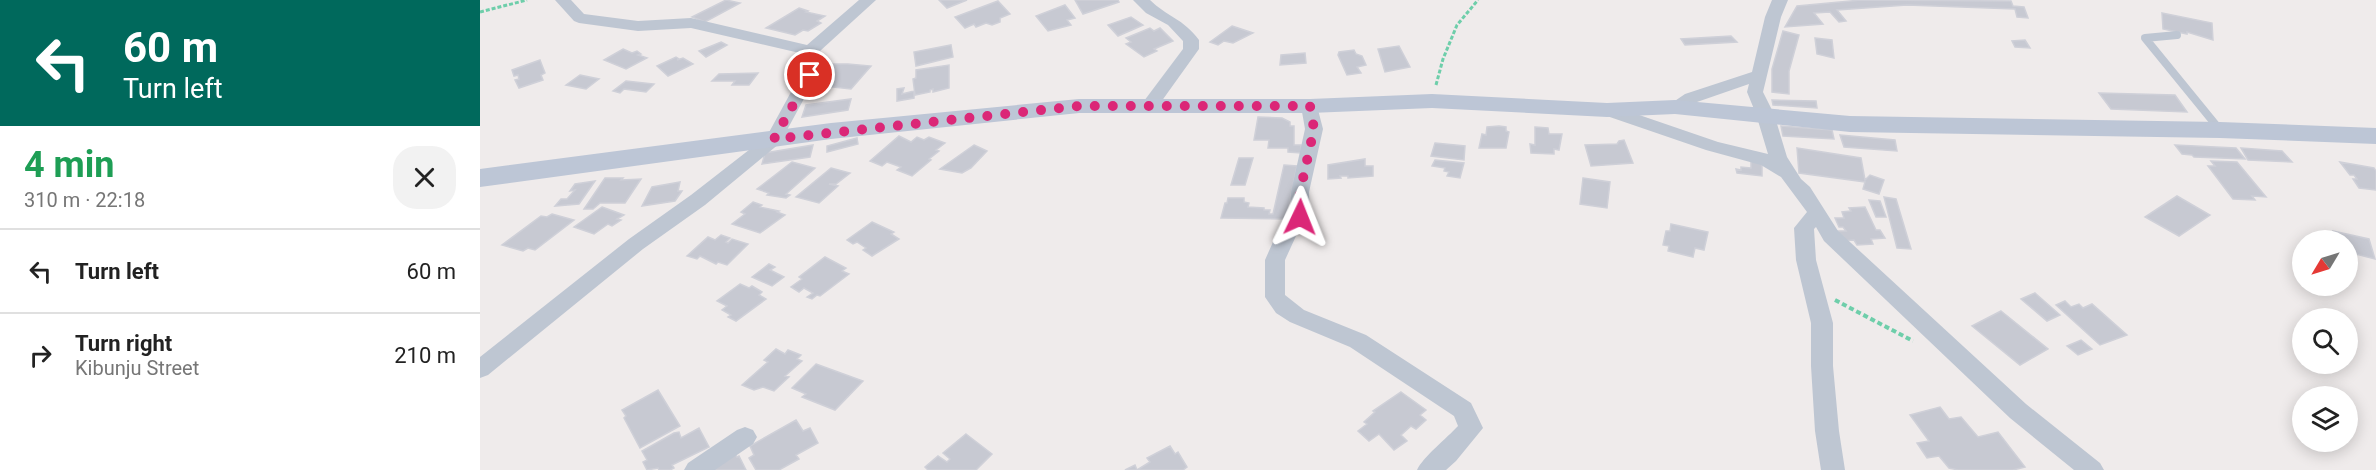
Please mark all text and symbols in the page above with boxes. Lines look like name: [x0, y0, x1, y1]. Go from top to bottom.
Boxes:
text: 60 m: [123, 23, 218, 72]
icon: left: [24, 24, 102, 102]
pin: [784, 49, 835, 100]
icon: arrive: [793, 58, 826, 91]
text: Turn left: [123, 73, 223, 105]
text: 4 min: [24, 144, 115, 186]
button: close: [393, 146, 456, 209]
position arrow: [1268, 185, 1332, 249]
text: 310 m · 22:18: [24, 188, 145, 212]
north arrow: [2292, 230, 2358, 296]
map controls: [2292, 230, 2358, 452]
icon: left: [24, 255, 57, 288]
text: Turn left: [75, 259, 159, 284]
text: 60 m: [407, 259, 456, 284]
button: search: [2292, 308, 2358, 374]
text: Turn right: [75, 331, 172, 356]
icon: right: [24, 339, 57, 372]
text: 210 m: [394, 343, 456, 368]
text: Kibunju Street: [75, 356, 199, 380]
button: layers: [2292, 386, 2358, 452]

